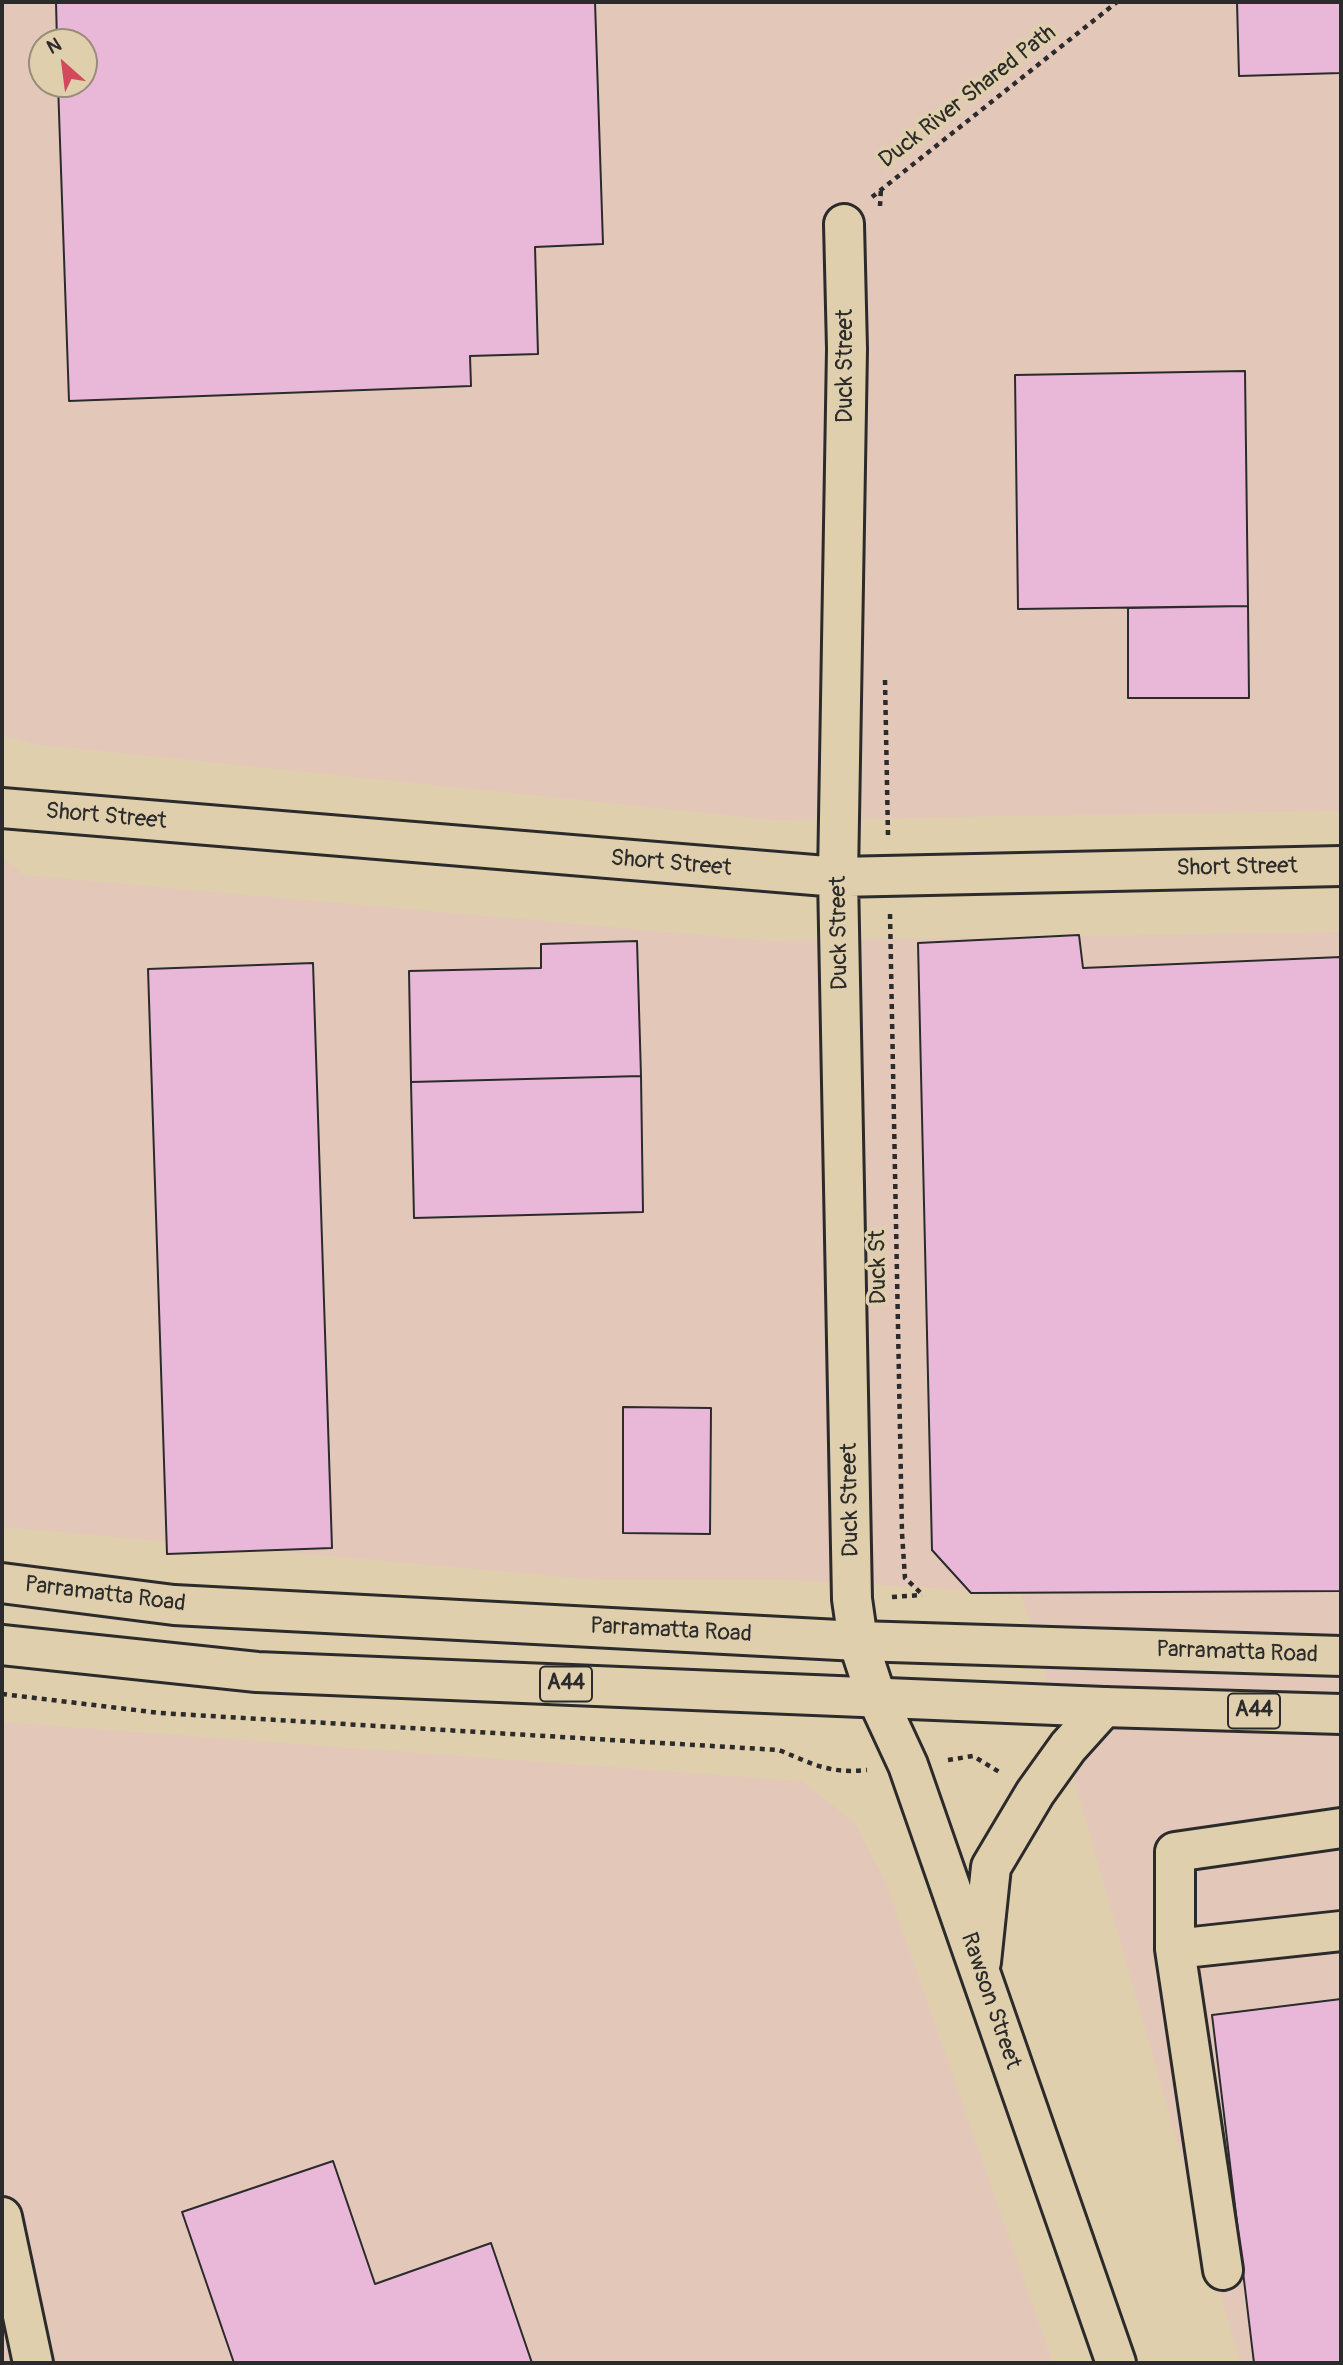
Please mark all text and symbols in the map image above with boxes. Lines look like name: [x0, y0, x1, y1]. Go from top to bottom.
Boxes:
street label: Duck River Shared Path: [874, 19, 1062, 175]
north arrow: [28, 28, 98, 98]
text: N: [43, 33, 65, 60]
street label: Duck Street: [832, 309, 860, 423]
street label: Short Street: [44, 798, 168, 836]
street label: Short Street: [609, 845, 733, 883]
street label: Short Street: [1176, 853, 1298, 883]
street label: Duck Street: [825, 876, 855, 990]
street label: Duck St: [865, 1230, 893, 1304]
street label: Duck Street: [836, 1443, 866, 1557]
street label: Parramatta Road: [23, 1571, 187, 1619]
street label: Parramatta Road: [589, 1613, 753, 1649]
street label: Parramatta Road: [1156, 1636, 1318, 1670]
road number: A44: [540, 1666, 592, 1702]
road number: A44: [1228, 1694, 1280, 1728]
street label: Rawson Street: [954, 1929, 1026, 2073]

